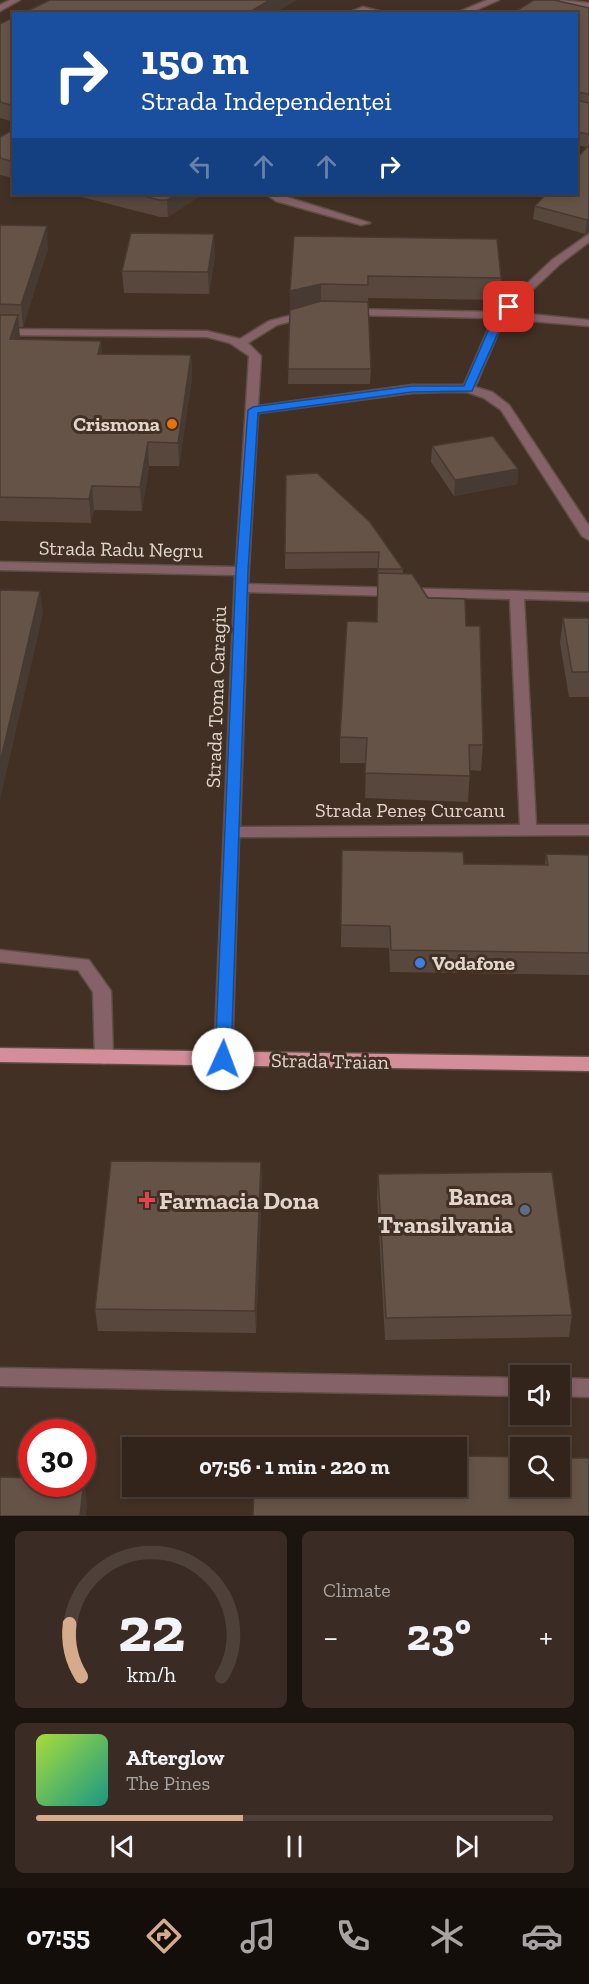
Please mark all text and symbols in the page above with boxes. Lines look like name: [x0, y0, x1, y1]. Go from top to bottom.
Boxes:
text: 150 m: [141, 34, 249, 85]
icon: right: [42, 36, 120, 114]
text: Strada Independenței: [141, 85, 392, 117]
icon: left: [184, 150, 217, 183]
icon: ahead: [247, 150, 280, 183]
icon: ahead: [310, 150, 343, 183]
icon: right: [373, 150, 406, 183]
pin: [483, 281, 534, 332]
icon: arrive: [492, 290, 525, 323]
place label: Crismona: [73, 412, 160, 436]
marker: Crismona: [165, 417, 179, 431]
street label: Strada Radu Negru: [39, 536, 203, 562]
street label: Strada Toma Caragiu: [201, 606, 231, 788]
street label: Strada Peneș Curcanu: [315, 798, 505, 822]
place label: Vodafone: [432, 951, 515, 975]
marker: Vodafone: [413, 956, 427, 970]
position arrow: [191, 1027, 255, 1091]
street label: Strada Traian: [271, 1048, 390, 1074]
place label: Banca Transilvania: [377, 1182, 513, 1239]
place label: Farmacia Dona: [159, 1186, 319, 1215]
marker: Farmacia Dona: [140, 1193, 154, 1207]
marker: Banca Transilvania: [518, 1203, 532, 1217]
map controls: [510, 1365, 570, 1497]
button: sound: [510, 1365, 570, 1425]
speed limit sign: 30: [18, 1419, 96, 1497]
button: search: [510, 1437, 570, 1497]
text: 07:56 · 1 min · 220 m: [199, 1453, 390, 1480]
text: Climate: [323, 1578, 391, 1602]
text: 22: [117, 1592, 185, 1667]
text: 23°: [407, 1608, 471, 1662]
text: −: [323, 1617, 338, 1656]
text: +: [539, 1617, 553, 1656]
text: km/h: [127, 1662, 175, 1687]
text: Afterglow: [126, 1744, 224, 1771]
text: The Pines: [126, 1771, 210, 1795]
icon: previous: [106, 1830, 139, 1863]
icon: pause: [278, 1830, 311, 1863]
icon: next: [450, 1830, 483, 1863]
icon: directions: [143, 1915, 185, 1957]
icon: music: [237, 1915, 279, 1957]
icon: phone: [332, 1915, 374, 1957]
icon: climate: [426, 1915, 468, 1957]
icon: car: [521, 1915, 563, 1957]
text: 07:55: [26, 1920, 90, 1952]

